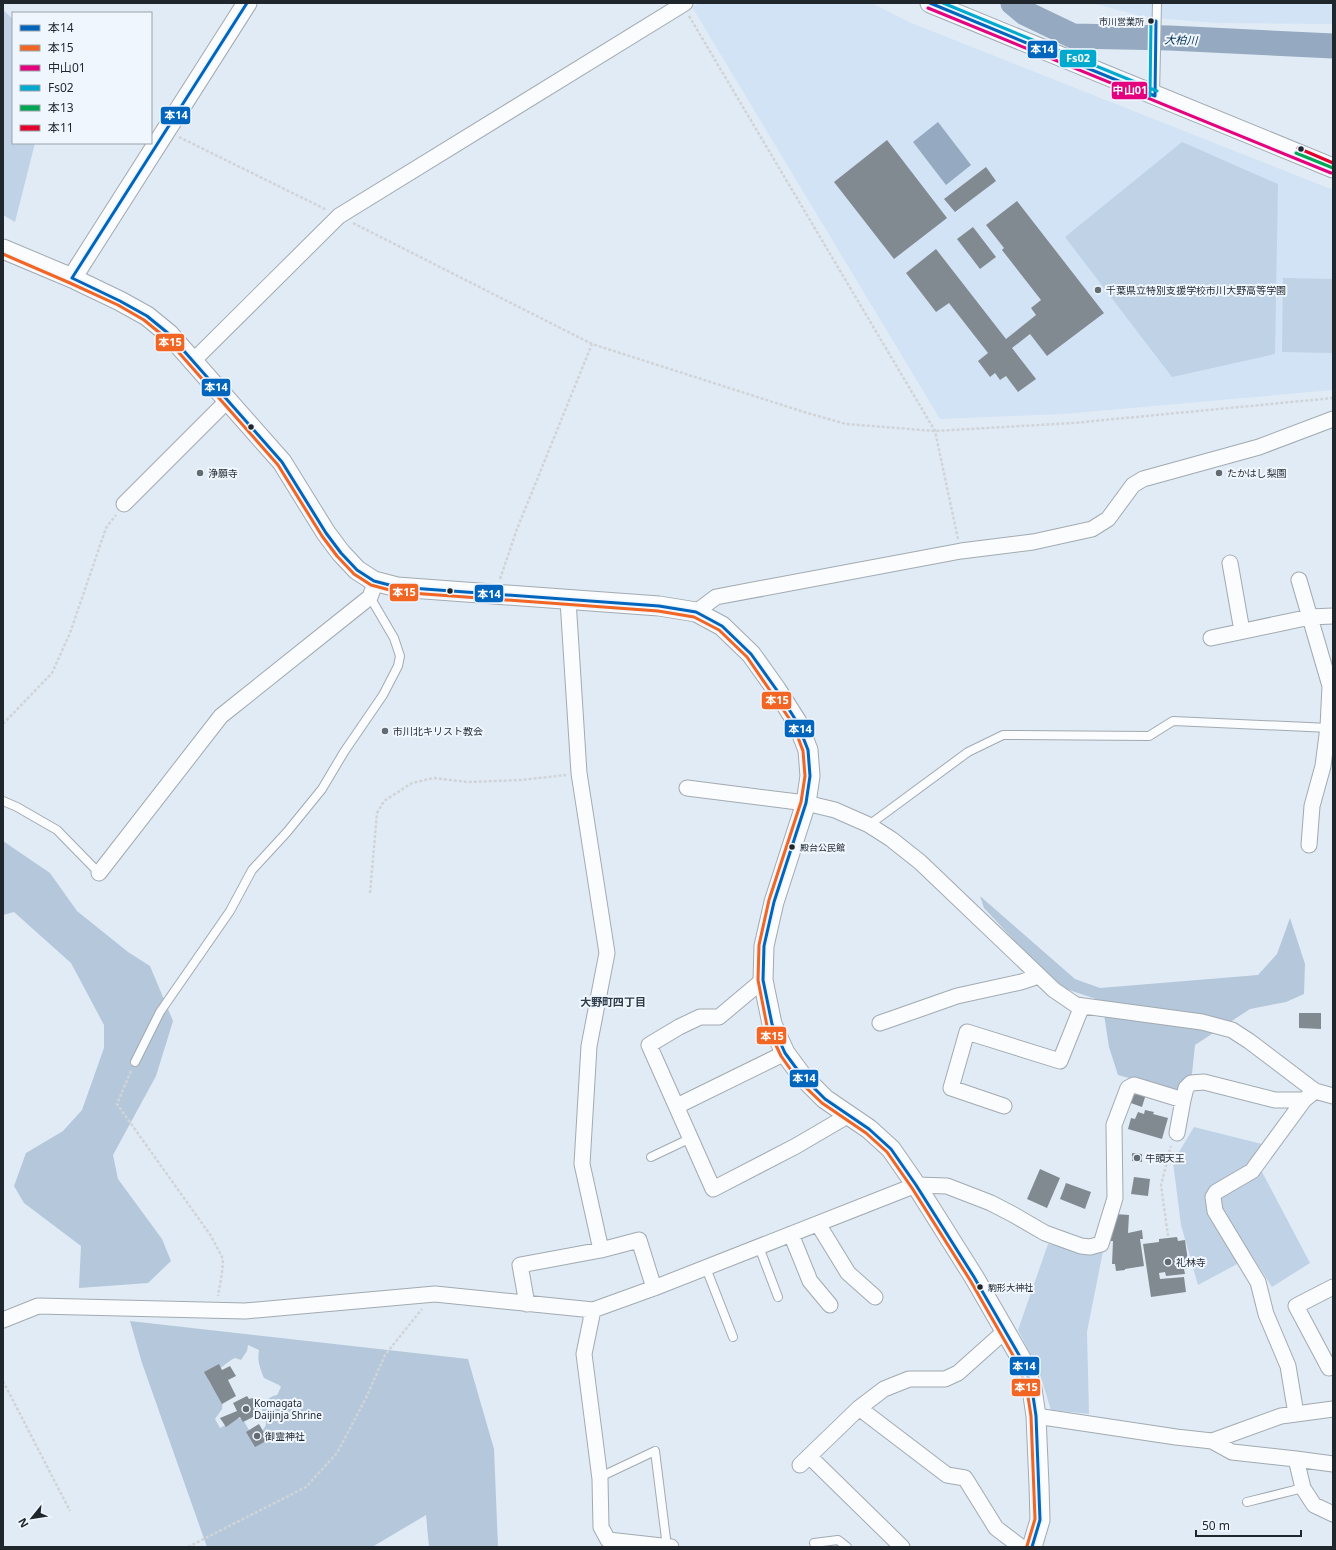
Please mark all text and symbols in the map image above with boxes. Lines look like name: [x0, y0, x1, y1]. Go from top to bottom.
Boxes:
legend: [12, 12, 152, 144]
place label: 市川営業所: [1099, 15, 1144, 28]
marker: 市川営業所: [1146, 16, 1156, 26]
text: 本14: [48, 19, 74, 36]
water label: 大柏川: [1164, 31, 1199, 48]
text: 本15: [48, 39, 74, 56]
line badge: 本14: [1027, 40, 1058, 59]
text: 本14: [1030, 41, 1054, 56]
line badge: Fs02: [1059, 49, 1097, 68]
text: Fs02: [1066, 50, 1090, 65]
text: 中山01: [48, 59, 86, 76]
text: Fs02: [48, 79, 74, 96]
line badge: 中山01: [1111, 81, 1148, 100]
text: 中山01: [1113, 82, 1147, 97]
text: 本13: [48, 99, 74, 116]
line badge: 本14: [160, 106, 191, 125]
text: 本14: [164, 107, 188, 122]
text: 本11: [48, 119, 74, 136]
unlabelled marker: [1296, 144, 1306, 154]
place label: 千葉県立特別支援学校市川大野高等学園: [1106, 283, 1286, 297]
marker: 千葉県立特別支援学校市川大野高等学園: [1093, 285, 1103, 295]
line badge: 本15: [155, 333, 185, 352]
text: 本15: [158, 334, 182, 349]
line badge: 本14: [201, 378, 231, 397]
text: 本14: [204, 379, 228, 394]
unlabelled marker: [246, 422, 256, 432]
place label: 浄願寺: [208, 466, 238, 480]
place label: たかはし梨園: [1227, 466, 1287, 480]
marker: 浄願寺: [195, 468, 205, 478]
marker: たかはし梨園: [1214, 468, 1224, 478]
line badge: 本15: [389, 583, 419, 602]
text: 本15: [392, 584, 416, 599]
line badge: 本14: [474, 584, 504, 603]
unlabelled marker: [445, 586, 455, 596]
text: 本14: [477, 586, 501, 601]
line badge: 本15: [761, 691, 792, 710]
text: 本15: [765, 692, 789, 707]
line badge: 本14: [784, 719, 815, 738]
text: 本14: [788, 721, 812, 736]
place label: 市川北キリスト教会: [393, 724, 483, 738]
marker: 市川北キリスト教会: [380, 726, 390, 736]
place label: 殿台公民館: [800, 841, 845, 854]
marker: 殿台公民館: [787, 842, 797, 852]
district label: 大野町四丁目: [580, 994, 646, 1009]
line badge: 本15: [756, 1026, 787, 1045]
text: 本15: [760, 1028, 784, 1043]
line badge: 本14: [789, 1069, 819, 1088]
text: 本14: [792, 1070, 816, 1085]
place label: 牛頭天王: [1145, 1151, 1185, 1165]
marker: 牛頭天王: [1132, 1153, 1142, 1163]
place label: 礼林寺: [1176, 1255, 1206, 1269]
marker: 礼林寺: [1163, 1257, 1173, 1267]
place label: 駒形大神社: [988, 1281, 1033, 1294]
marker: 駒形大神社: [975, 1282, 985, 1292]
line badge: 本14: [1009, 1356, 1040, 1376]
text: 本14: [1012, 1358, 1036, 1373]
line badge: 本15: [1011, 1378, 1041, 1397]
text: 本15: [1014, 1379, 1038, 1394]
place label: Komagata Daijinja Shrine: [254, 1396, 322, 1422]
marker: Komagata Daijinja Shrine: [241, 1404, 251, 1414]
place label: 御霊神社: [265, 1429, 305, 1443]
marker: 御霊神社: [252, 1431, 262, 1441]
north arrow: [12, 1498, 52, 1538]
scale bar: [1196, 1512, 1301, 1538]
text: N: [14, 1516, 32, 1531]
text: 50 m: [1202, 1517, 1230, 1534]

